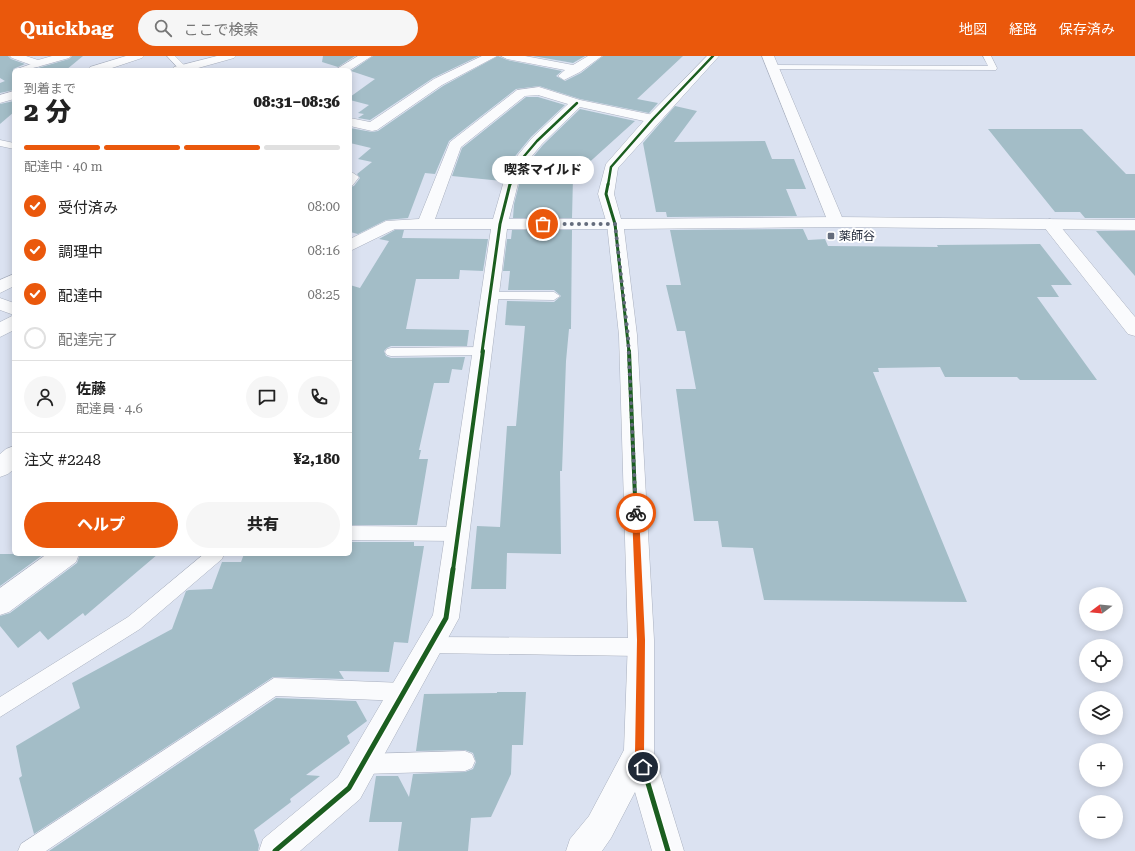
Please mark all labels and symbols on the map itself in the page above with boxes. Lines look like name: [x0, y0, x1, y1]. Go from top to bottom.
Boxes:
callout: 喫茶マイルド: [492, 156, 594, 184]
pin: [526, 207, 560, 241]
place label: 薬師谷: [839, 229, 875, 243]
marker: 薬師谷: [826, 231, 836, 241]
courier: [616, 493, 656, 533]
north arrow: [1079, 587, 1123, 631]
pin: [626, 750, 660, 784]

